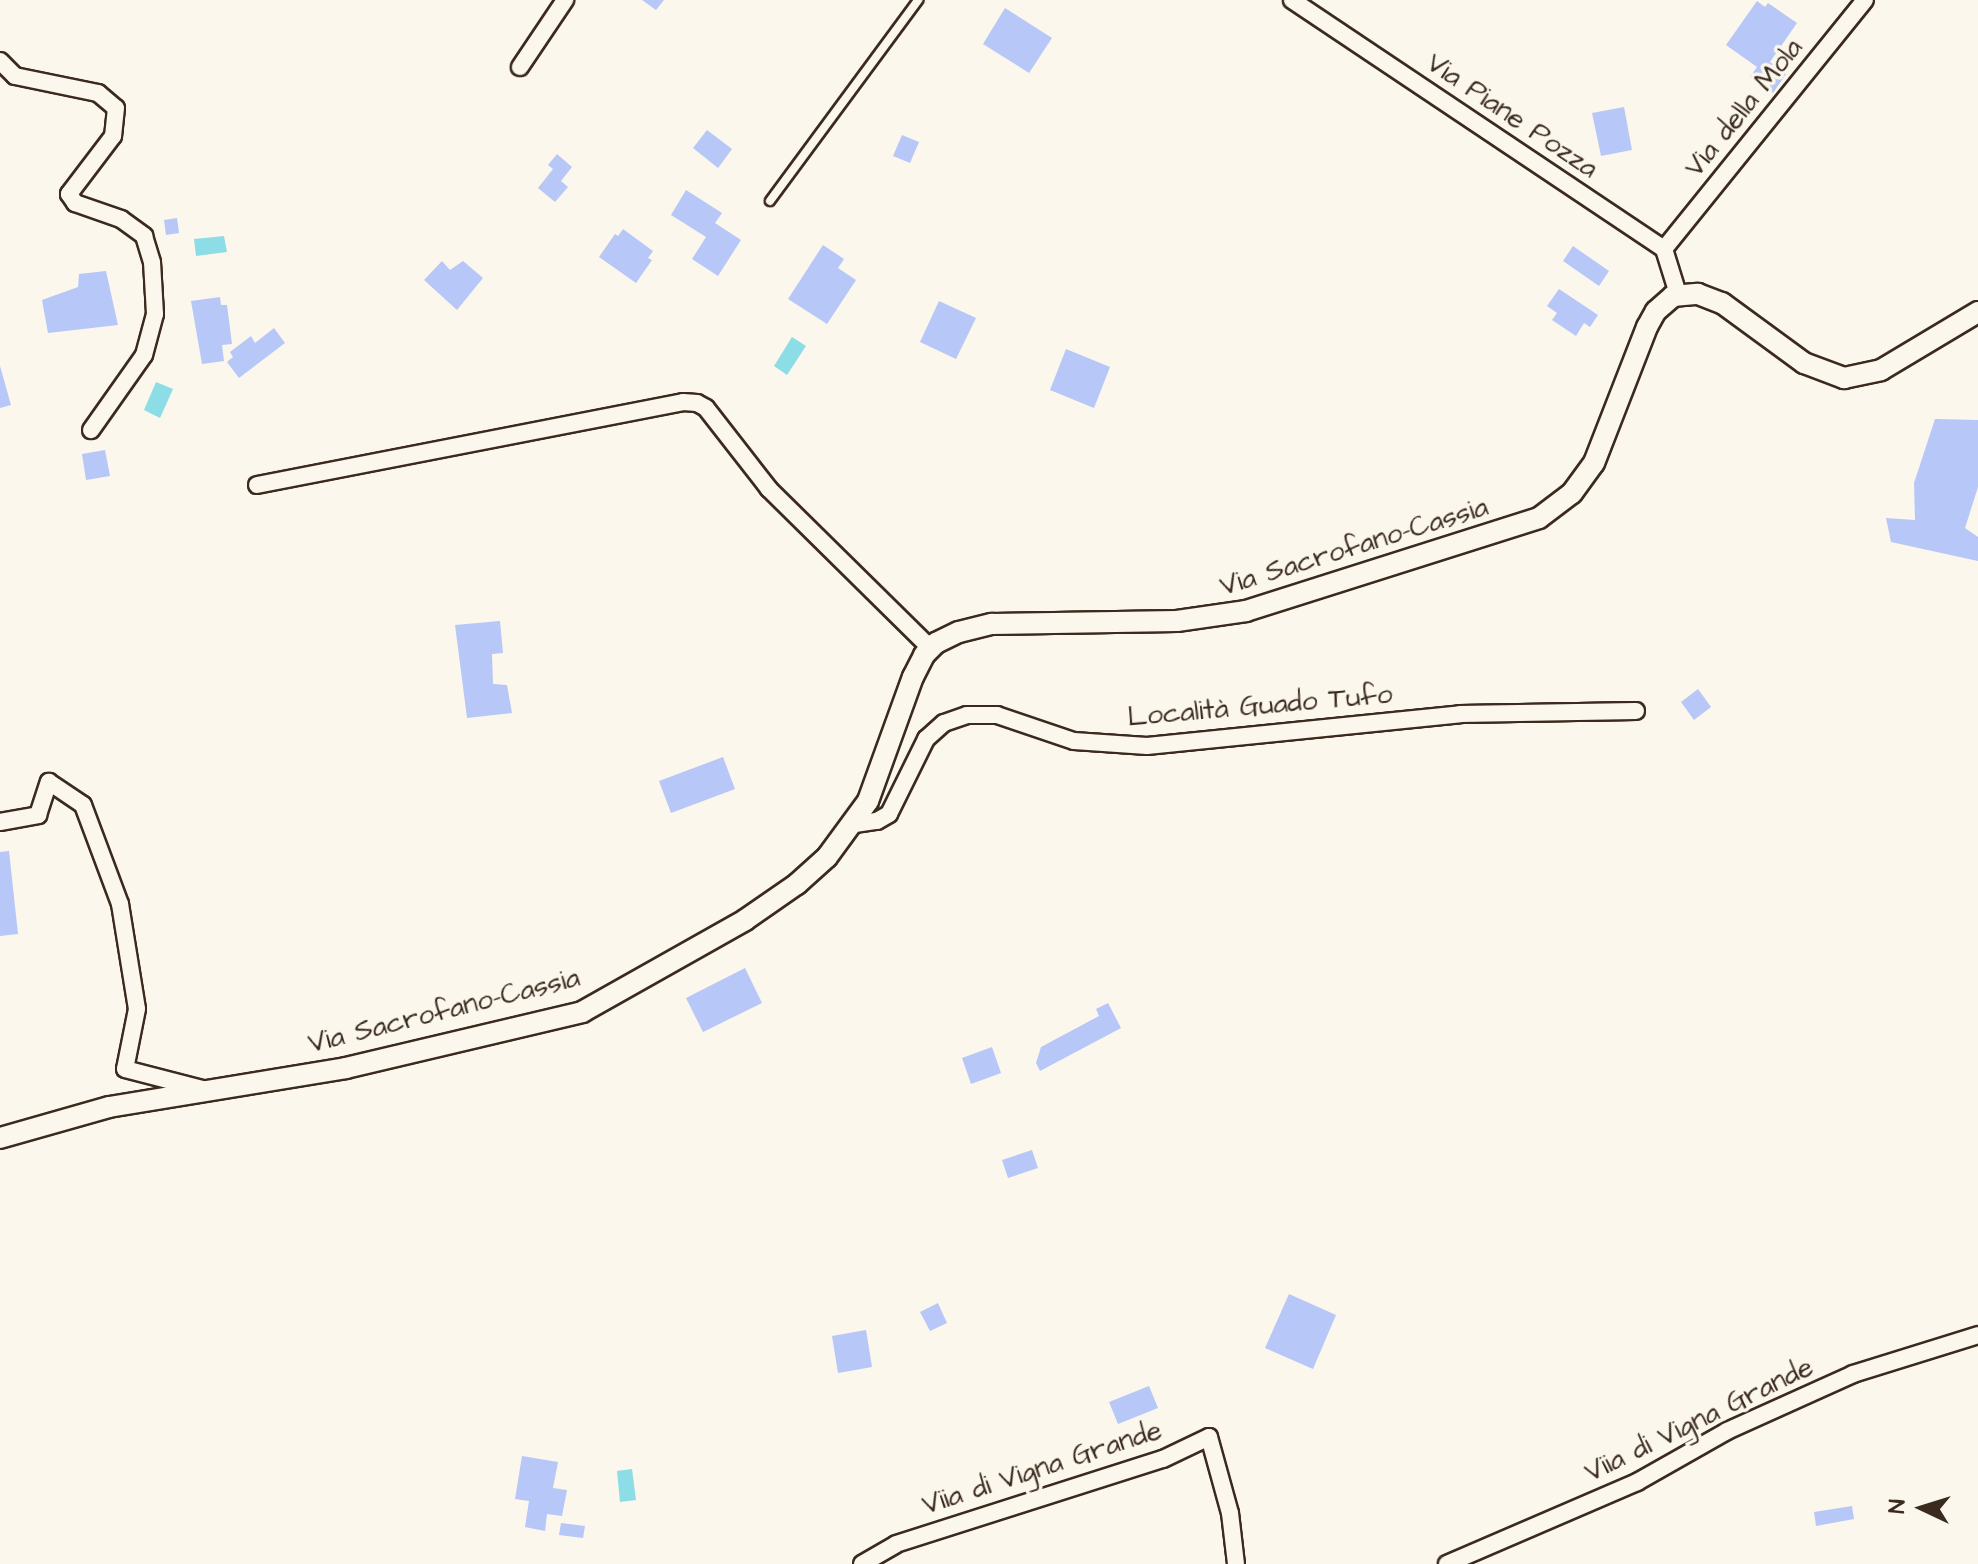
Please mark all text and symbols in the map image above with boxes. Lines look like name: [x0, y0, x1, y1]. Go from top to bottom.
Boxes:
street label: Via della Mola: [1678, 32, 1810, 184]
street label: Via Piane Pozza: [1420, 46, 1604, 186]
street label: Via Sacrofano-Cassia: [1216, 490, 1492, 604]
street label: Località Guado Tufo: [1126, 678, 1394, 734]
street label: Via Sacrofano-Cassia: [305, 961, 583, 1061]
street label: Viia di Vigna Grande: [1579, 1350, 1819, 1490]
street label: Viia di Vigna Grande: [918, 1413, 1166, 1523]
north arrow: [1882, 1468, 1962, 1548]
text: N: [1882, 1498, 1914, 1514]

